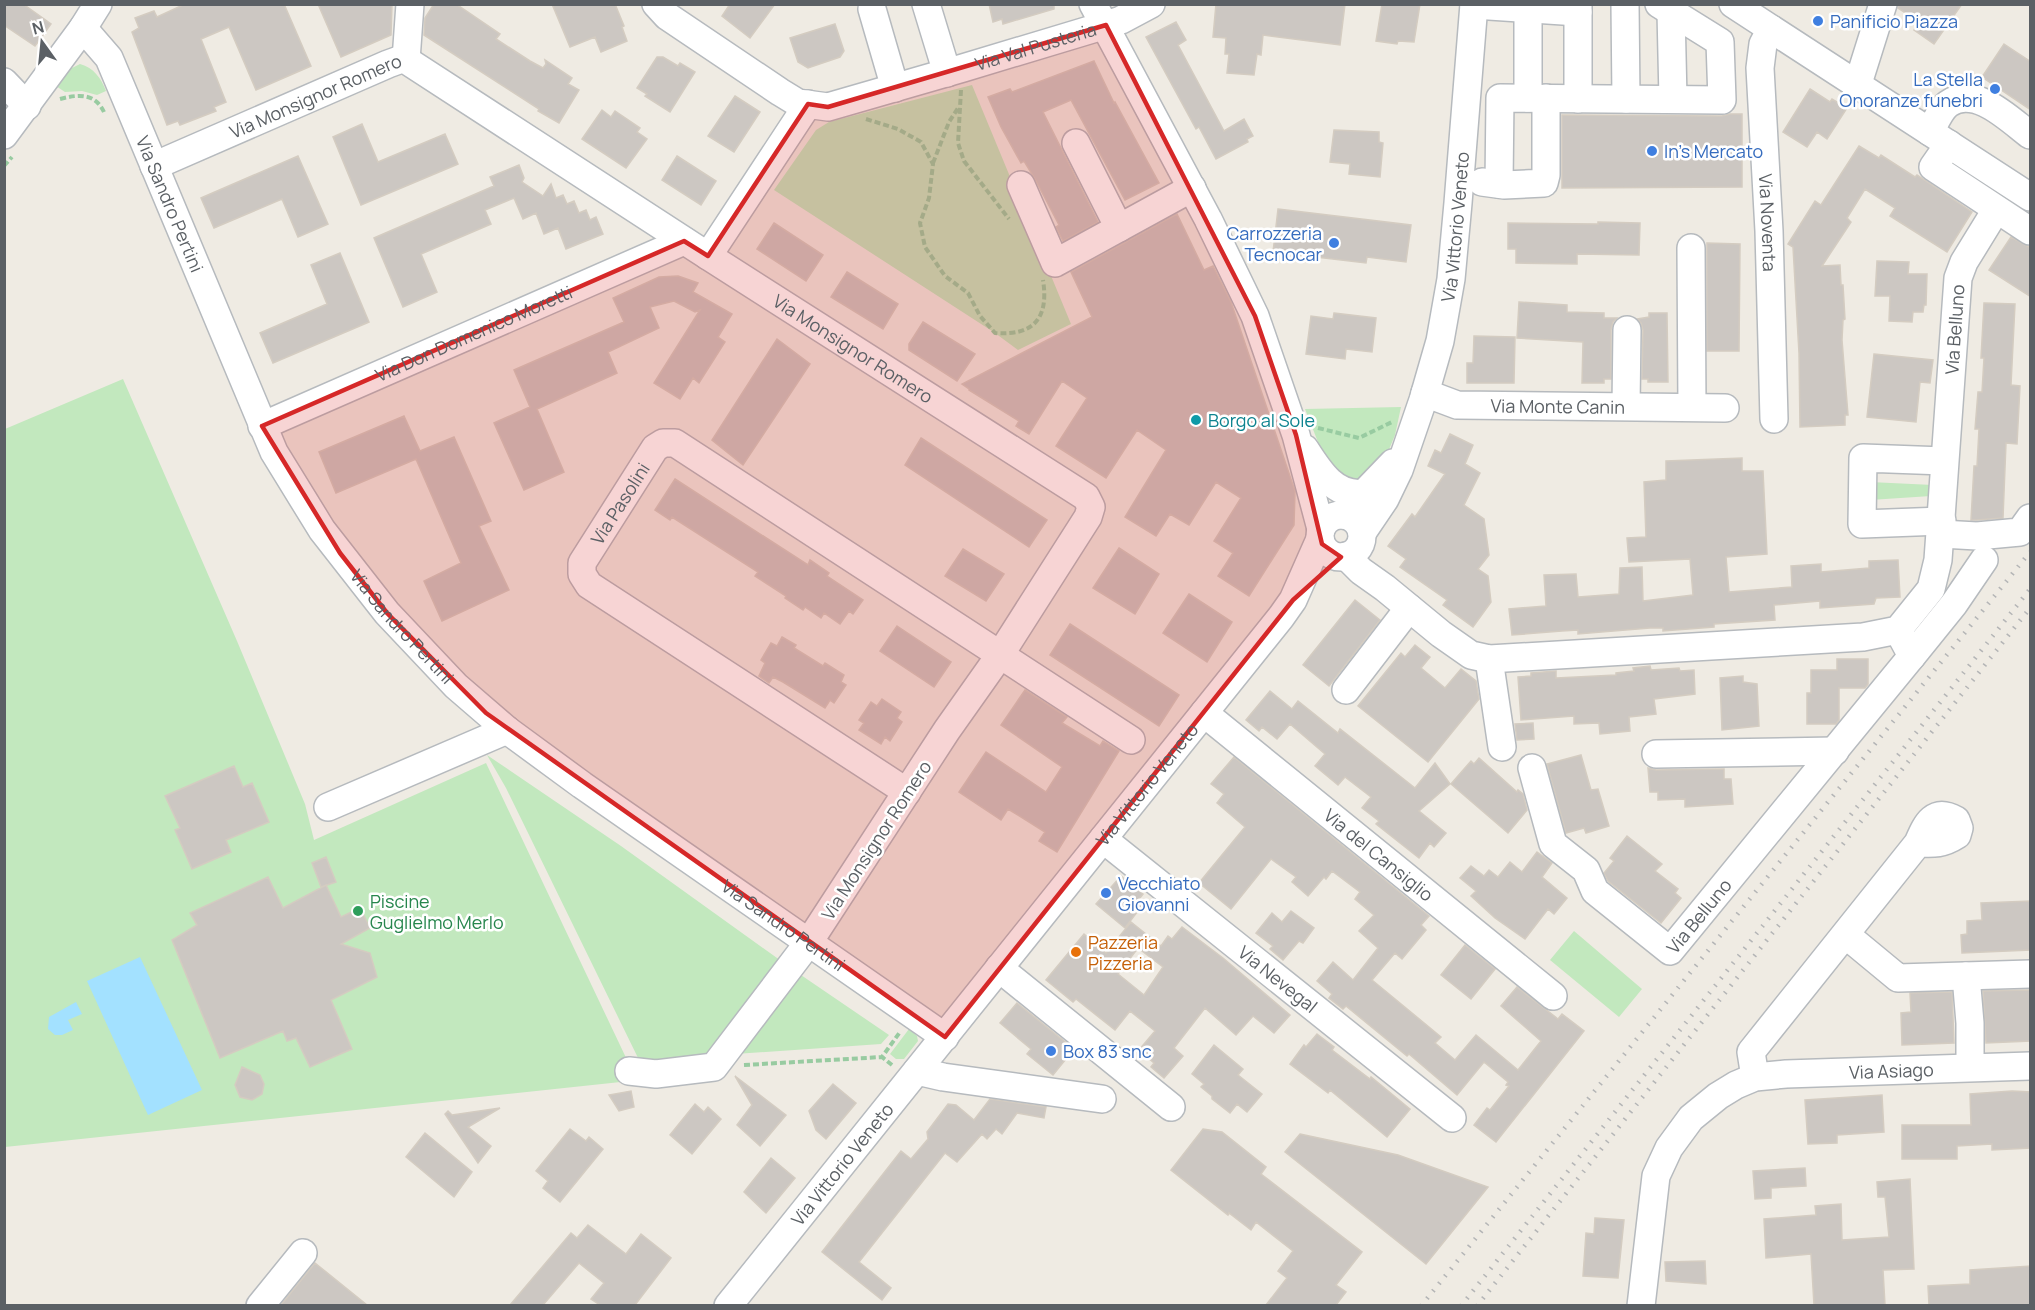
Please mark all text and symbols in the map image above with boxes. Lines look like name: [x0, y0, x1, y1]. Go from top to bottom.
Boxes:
place label: Panificio Piazza: [1830, 9, 1958, 33]
north arrow: [12, 12, 72, 72]
marker: Panificio Piazza: [1811, 14, 1825, 28]
text: N: [30, 15, 47, 40]
street label: Via Val Pusteria: [972, 17, 1099, 76]
street label: Via Monsignor Romero: [226, 48, 405, 144]
place label: La Stella Onoranze funebri: [1839, 67, 1983, 112]
marker: La Stella Onoranze funebri: [1988, 82, 2002, 96]
street label: Via Sandro Pertini: [131, 132, 209, 276]
place label: In's Mercato: [1664, 139, 1763, 163]
marker: In's Mercato: [1645, 144, 1659, 158]
street label: Via Vittorio Veneto: [1435, 151, 1474, 304]
street label: Via Noventa: [1754, 173, 1782, 272]
place label: Carrozzeria Tecnocar: [1226, 221, 1323, 266]
marker: Carrozzeria Tecnocar: [1327, 236, 1341, 250]
street label: Via Don Domenico Moretti: [371, 280, 576, 387]
street label: Via Belluno: [1939, 284, 1970, 375]
street label: Via Monsignor Romero: [768, 289, 938, 408]
street label: Via Monte Canin: [1491, 393, 1625, 419]
place label: Borgo al Sole: [1208, 408, 1315, 432]
marker: Borgo al Sole: [1189, 413, 1203, 427]
street label: Via Pasolini: [585, 458, 655, 549]
street label: Via Sandro Pertini: [345, 564, 460, 689]
street label: Via Vittorio Veneto: [1090, 718, 1203, 851]
street label: Via Monsignor Romero: [816, 756, 936, 924]
street label: Via del Cansiglio: [1319, 803, 1438, 906]
place label: Vecchiato Giovanni: [1118, 871, 1200, 916]
street label: Via Belluno: [1661, 873, 1737, 959]
street label: Via Sandro Pertini: [717, 874, 850, 976]
marker: Vecchiato Giovanni: [1099, 886, 1113, 900]
place label: Piscine Guglielmo Merlo: [370, 889, 504, 934]
marker: Piscine Guglielmo Merlo: [351, 904, 365, 918]
place label: Pazzeria Pizzeria: [1088, 930, 1158, 975]
street label: Via Nevegal: [1233, 940, 1323, 1018]
marker: Pazzeria Pizzeria: [1069, 945, 1083, 959]
place label: Box 83 snc: [1063, 1039, 1152, 1063]
marker: Box 83 snc: [1044, 1044, 1058, 1058]
street label: Via Asiago: [1849, 1057, 1934, 1084]
street label: Via Vittorio Veneto: [785, 1098, 898, 1230]

